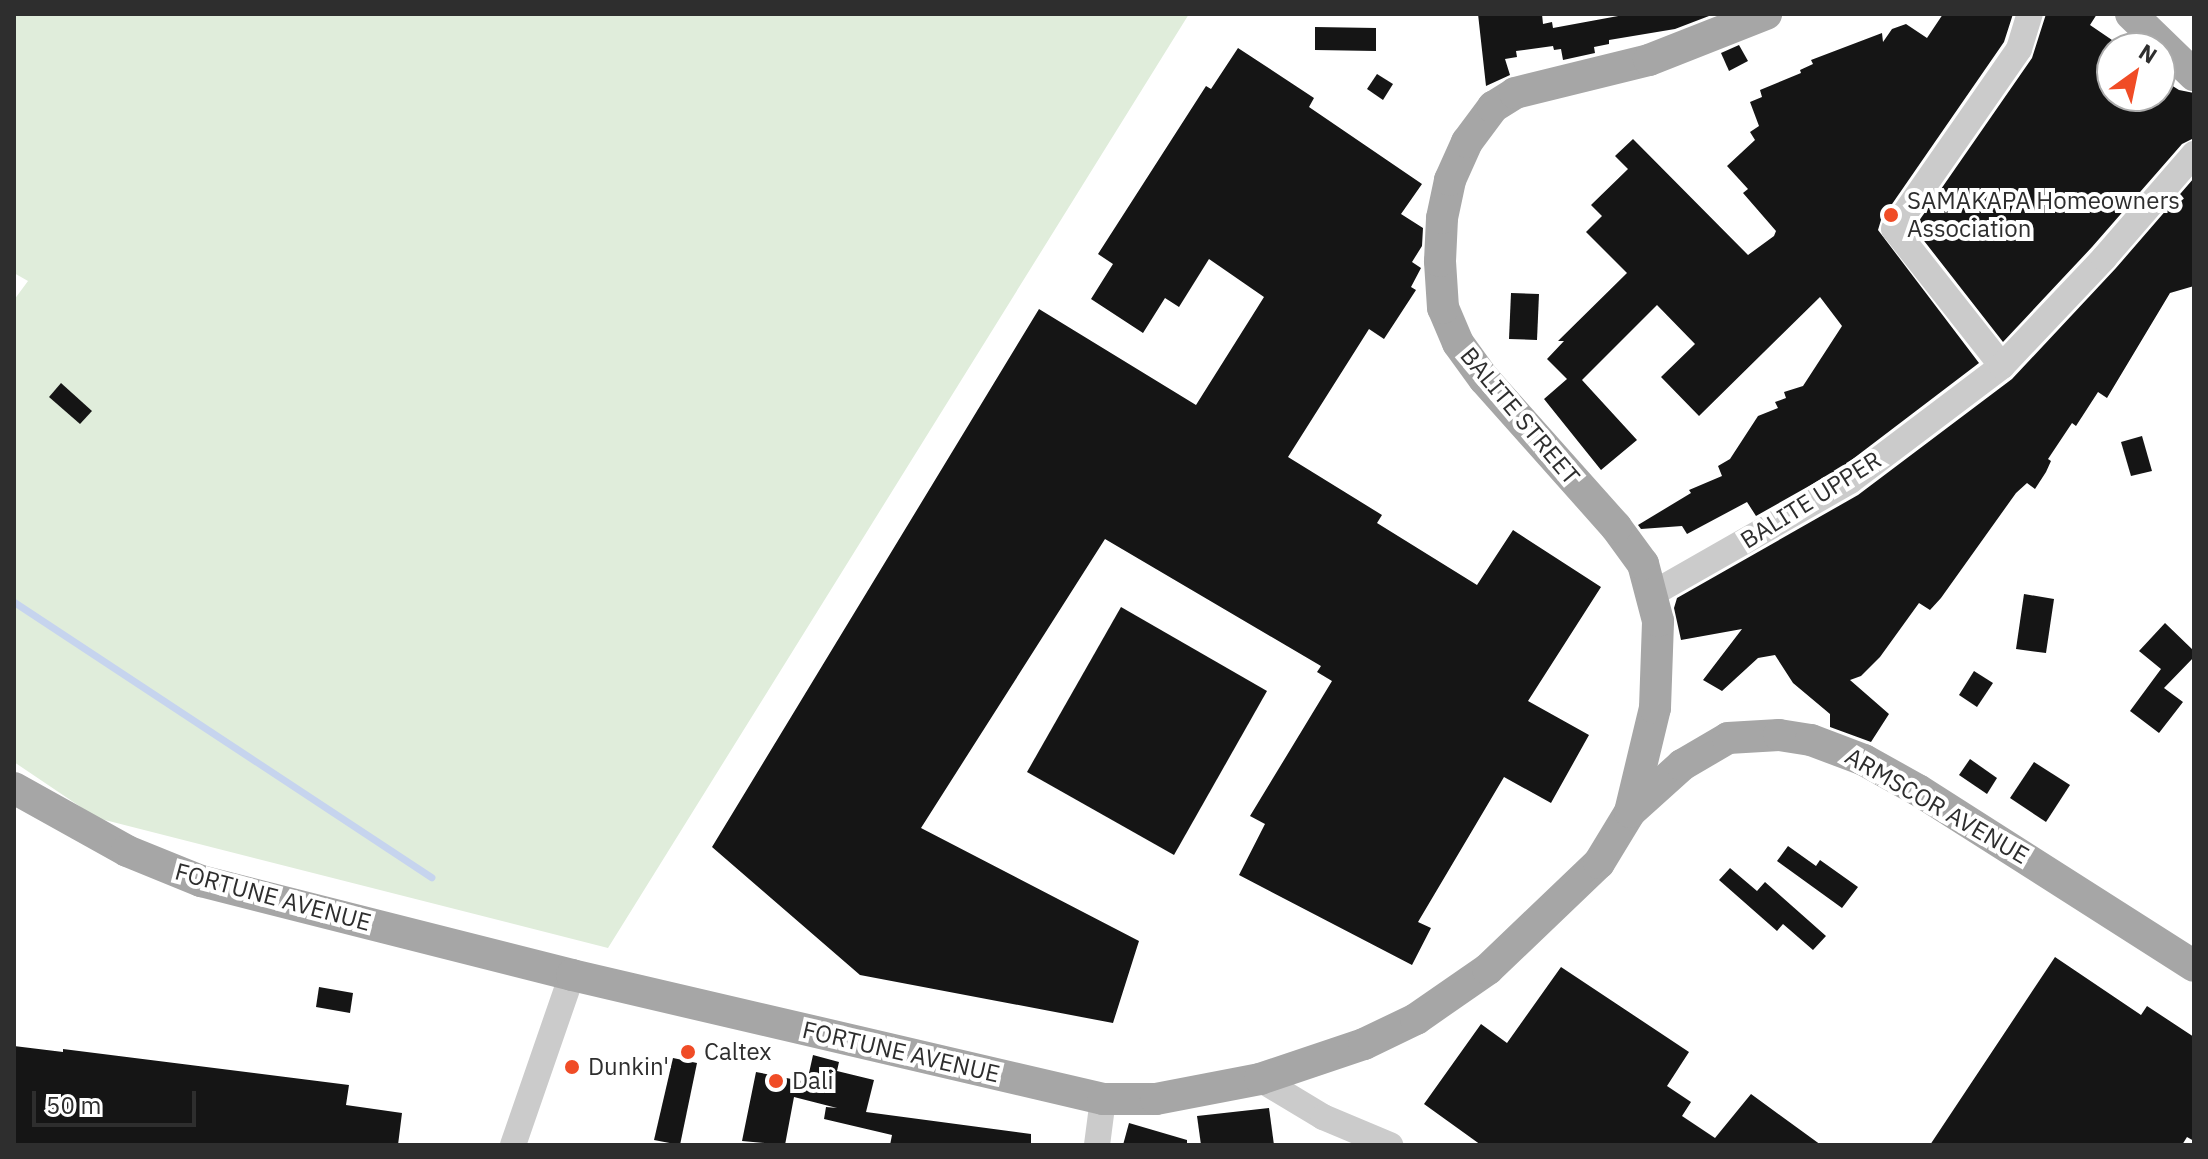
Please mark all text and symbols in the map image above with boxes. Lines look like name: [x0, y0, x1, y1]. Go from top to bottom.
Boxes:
north arrow: [2096, 32, 2176, 112]
text: N: [2134, 37, 2163, 70]
place label: SAMAKAPA Homeowners Association: [1907, 187, 2180, 243]
marker: SAMAKAPA Homeowners Association: [1882, 206, 1900, 224]
street label: BALITE STREET: [1454, 342, 1586, 490]
street label: BALITE UPPER: [1735, 445, 1887, 555]
street label: ARMSCOR AVENUE: [1840, 742, 2034, 870]
street label: FORTUNE AVENUE: [172, 857, 374, 937]
street label: FORTUNE AVENUE: [800, 1015, 1002, 1089]
place label: Caltex: [704, 1038, 772, 1066]
marker: Caltex: [679, 1043, 697, 1061]
place label: Dunkin': [588, 1053, 669, 1081]
marker: Dunkin': [563, 1058, 581, 1076]
place label: Dali: [792, 1067, 833, 1095]
marker: Dali: [767, 1072, 785, 1090]
scale bar: [36, 1075, 200, 1125]
text: 50 m: [46, 1089, 101, 1121]

